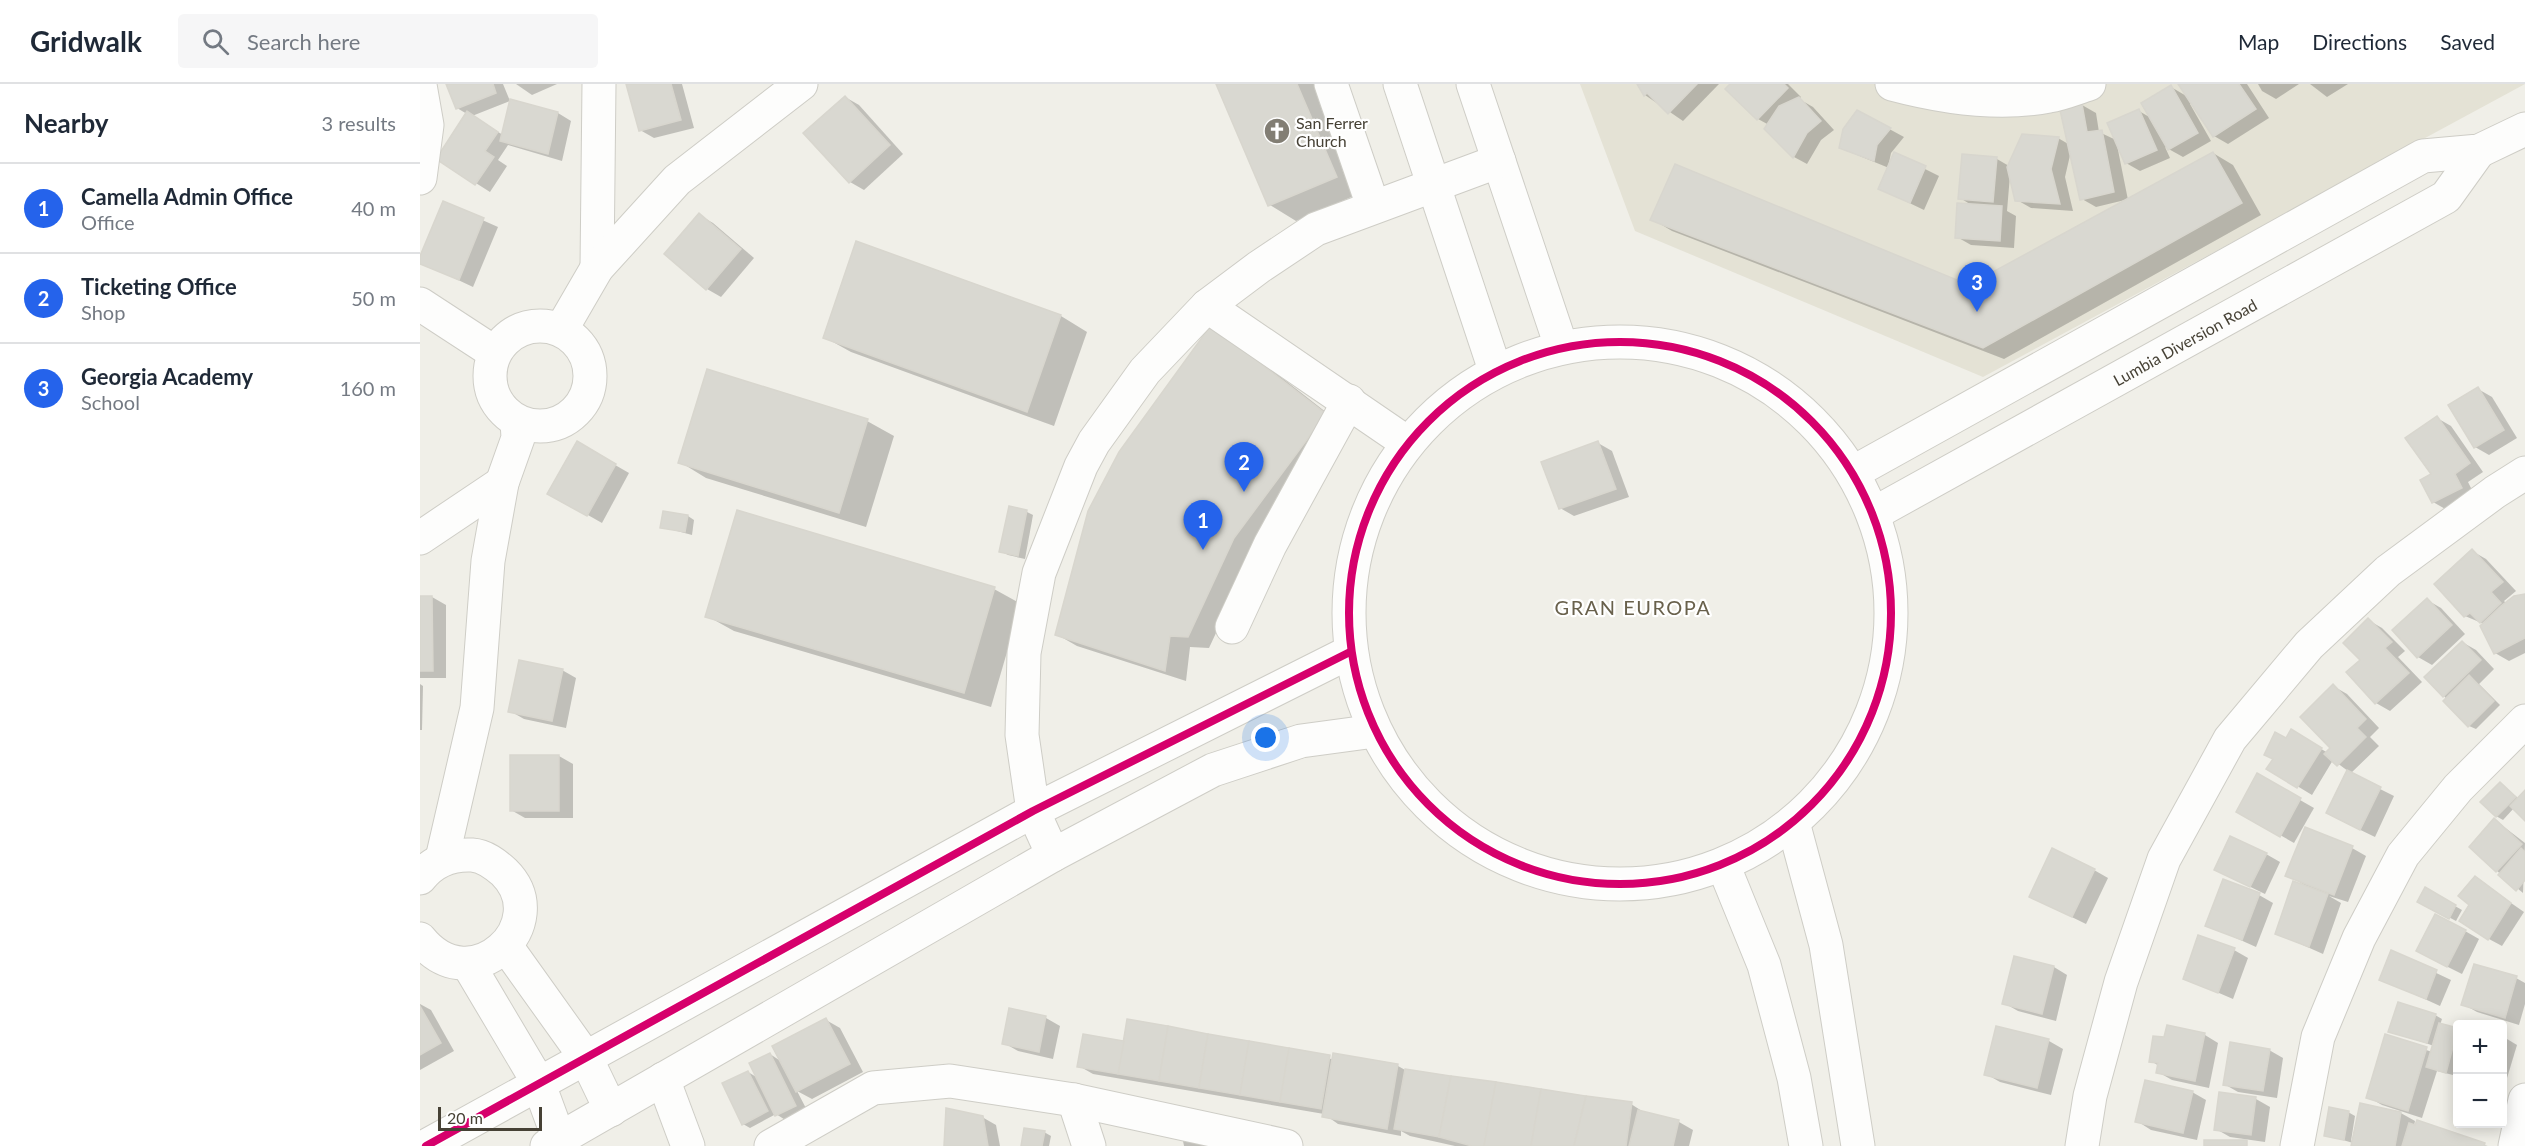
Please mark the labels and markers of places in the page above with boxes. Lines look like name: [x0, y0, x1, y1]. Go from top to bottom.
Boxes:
place label: San Ferrer Church: [1296, 113, 1368, 150]
church icon: San Ferrer Church: [1262, 116, 1292, 146]
pin: 3: [1958, 262, 1996, 312]
pin: 2: [1224, 442, 1264, 492]
pin: 1: [1184, 500, 1222, 550]

